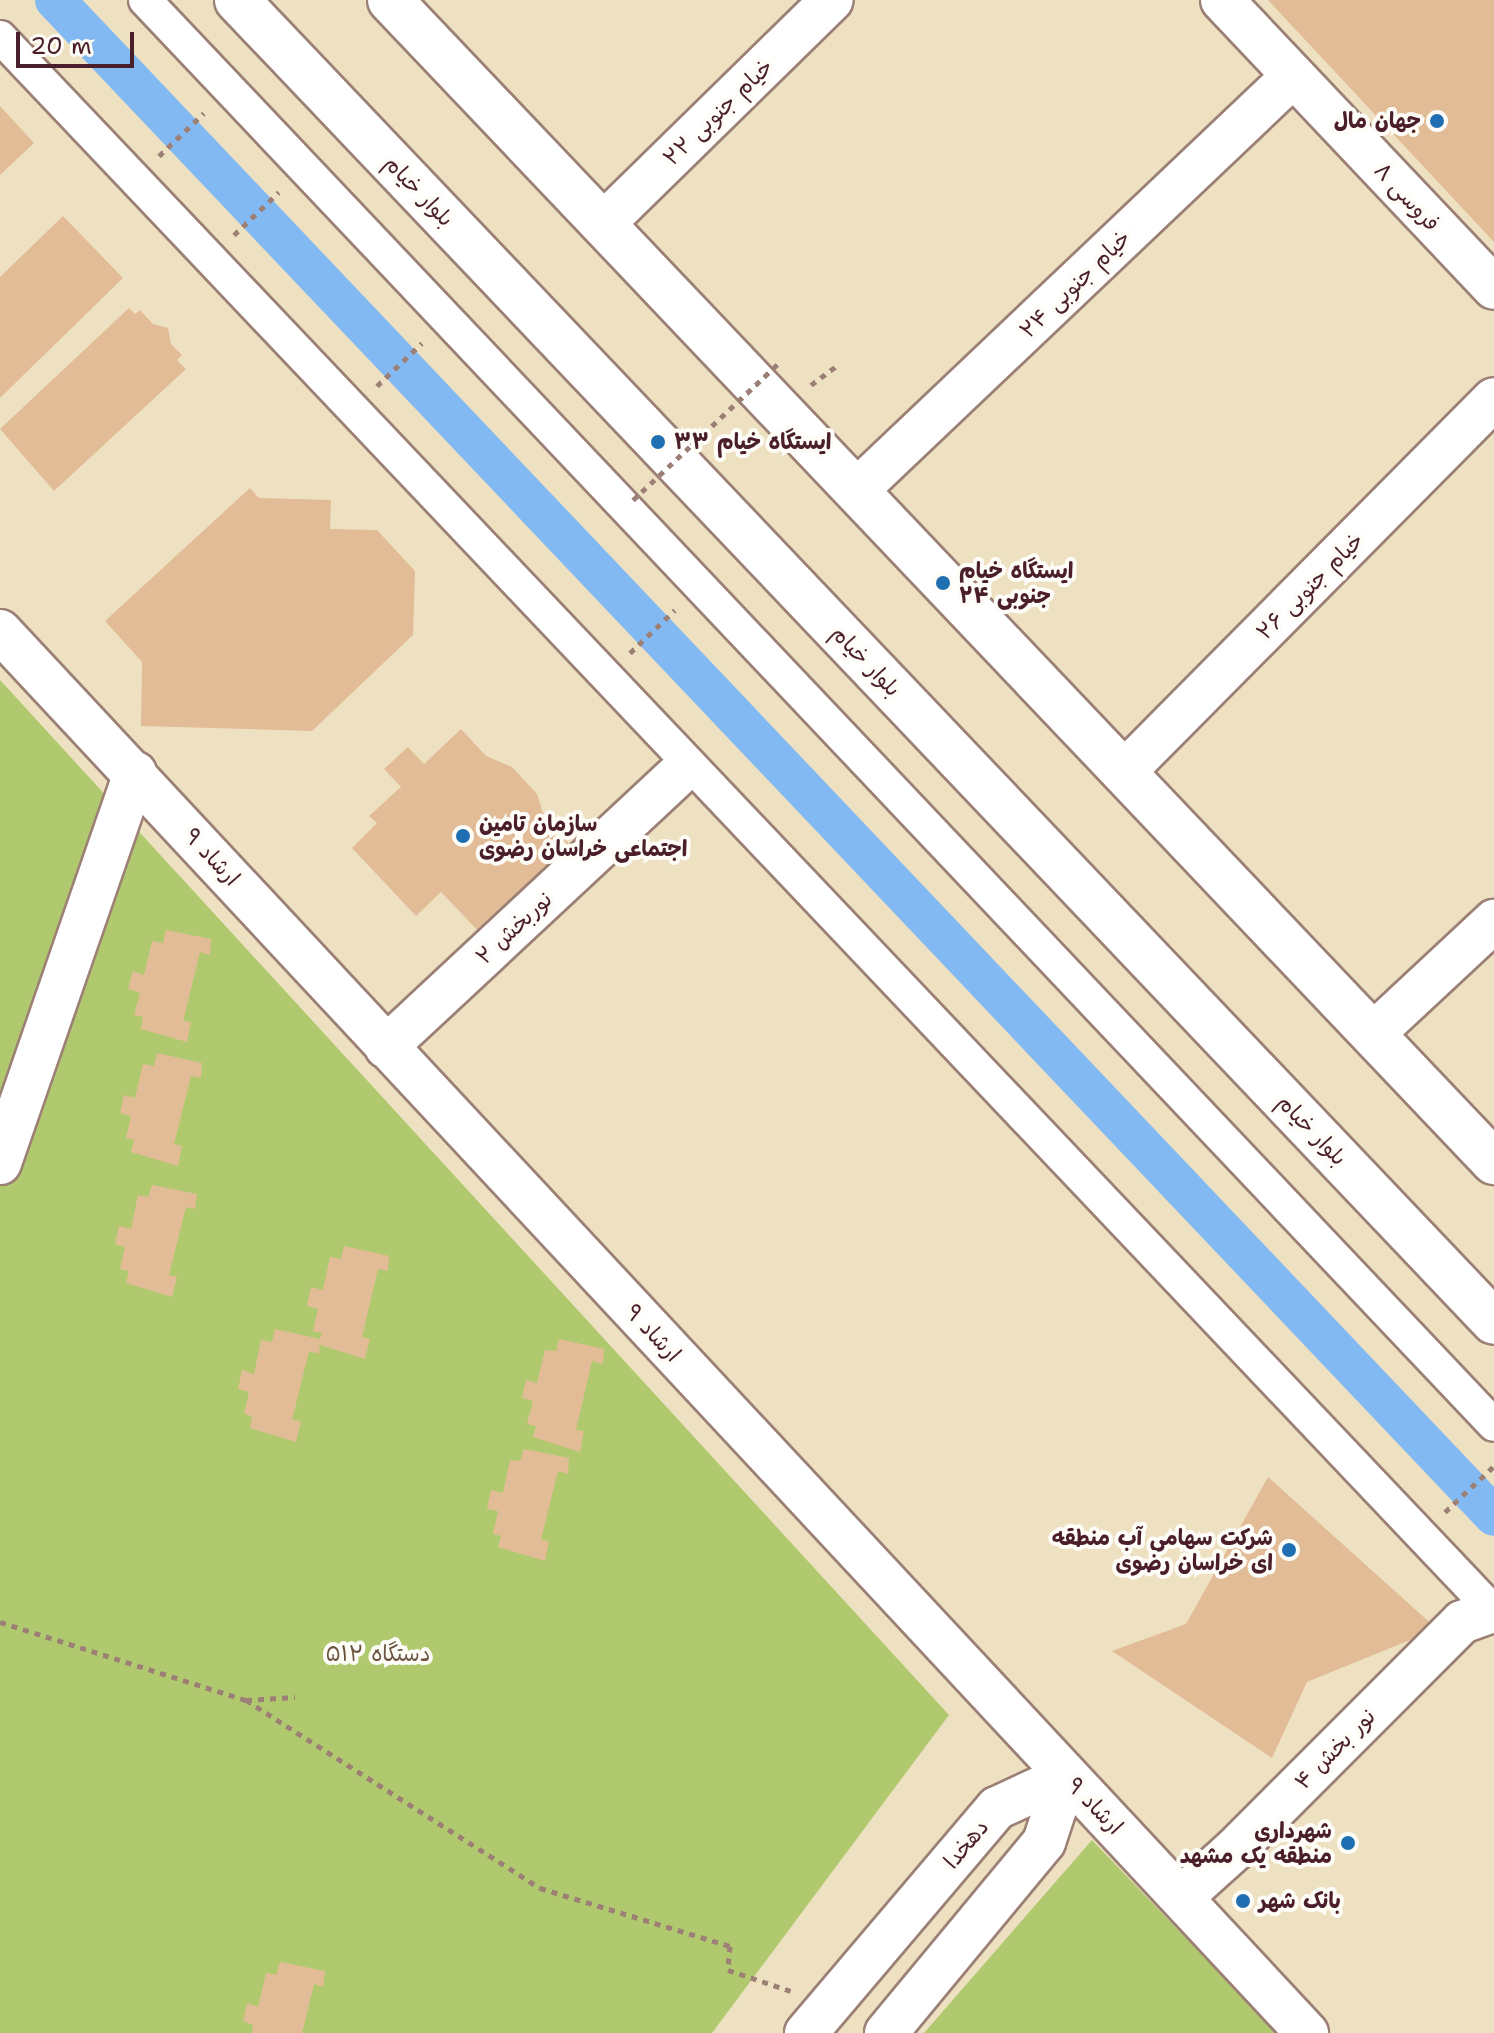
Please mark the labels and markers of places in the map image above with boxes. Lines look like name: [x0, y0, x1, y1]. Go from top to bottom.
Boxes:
place label: جهان مال: [1334, 108, 1421, 134]
marker: جهان مال: [1428, 112, 1446, 130]
place label: ایستگاه خیام ۳۳: [674, 429, 831, 455]
marker: ایستگاه خیام ۳۳: [649, 433, 667, 451]
place label: ایستگاه خیام جنوبی ۲۴: [959, 557, 1073, 608]
marker: ایستگاه خیام جنوبی ۲۴: [934, 574, 952, 592]
place label: سازمان تامین اجتماعی خراسان رضوی: [479, 810, 687, 862]
marker: سازمان تامین اجتماعی خراسان رضوی: [454, 827, 472, 845]
place label: شرکت سهامی آب منطقه ای خراسان رضوی: [1052, 1524, 1273, 1576]
marker: شرکت سهامی آب منطقه ای خراسان رضوی: [1280, 1541, 1298, 1559]
place label: شهرداری منطقه یک مشهد: [1180, 1817, 1332, 1868]
marker: شهرداری منطقه یک مشهد: [1339, 1834, 1357, 1852]
place label: بانک شهر: [1259, 1888, 1341, 1914]
marker: بانک شهر: [1234, 1892, 1252, 1910]

